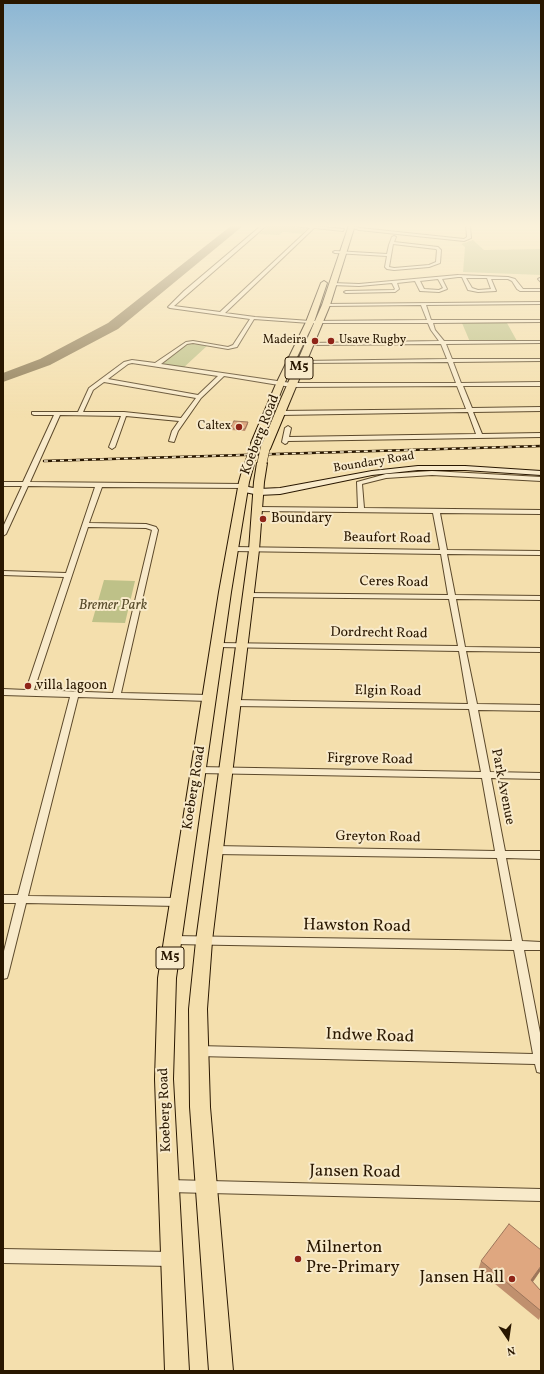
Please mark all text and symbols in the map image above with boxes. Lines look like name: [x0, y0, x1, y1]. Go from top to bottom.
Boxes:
place label: Madeira: [263, 334, 307, 348]
place label: Usave Rugby: [339, 334, 406, 348]
marker: Madeira: [310, 336, 320, 346]
marker: Usave Rugby: [326, 336, 336, 346]
road number: M5: [285, 357, 313, 379]
street label: Koeberg Road: [238, 392, 284, 478]
place label: Caltex: [198, 420, 231, 434]
marker: Caltex: [234, 422, 244, 432]
street label: Boundary Road: [333, 450, 415, 476]
place label: Boundary: [271, 511, 332, 527]
marker: Boundary: [258, 514, 268, 524]
street label: Beaufort Road: [343, 530, 431, 548]
street label: Ceres Road: [360, 574, 428, 592]
park label: Bremer Park: [79, 598, 147, 614]
street label: Dordrecht Road: [330, 625, 428, 643]
place label: villa lagoon: [36, 678, 107, 694]
marker: villa lagoon: [23, 681, 33, 691]
street label: Elgin Road: [354, 683, 422, 701]
street label: Koeberg Road: [180, 745, 210, 831]
street label: Park Avenue: [486, 748, 518, 826]
street label: Firgrove Road: [327, 751, 413, 769]
street label: Greyton Road: [335, 829, 421, 847]
street label: Hawston Road: [303, 916, 411, 938]
road number: M5: [156, 947, 184, 969]
street label: Indwe Road: [325, 1025, 415, 1049]
street label: Koeberg Road: [156, 1067, 176, 1153]
street label: Jansen Road: [309, 1162, 401, 1184]
place label: Milnerton Pre-Primary: [306, 1239, 400, 1279]
marker: Milnerton Pre-Primary: [293, 1254, 303, 1264]
place label: Jansen Hall: [419, 1269, 504, 1289]
marker: Jansen Hall: [507, 1274, 517, 1284]
north arrow: [488, 1318, 528, 1358]
text: N: [505, 1342, 516, 1358]

